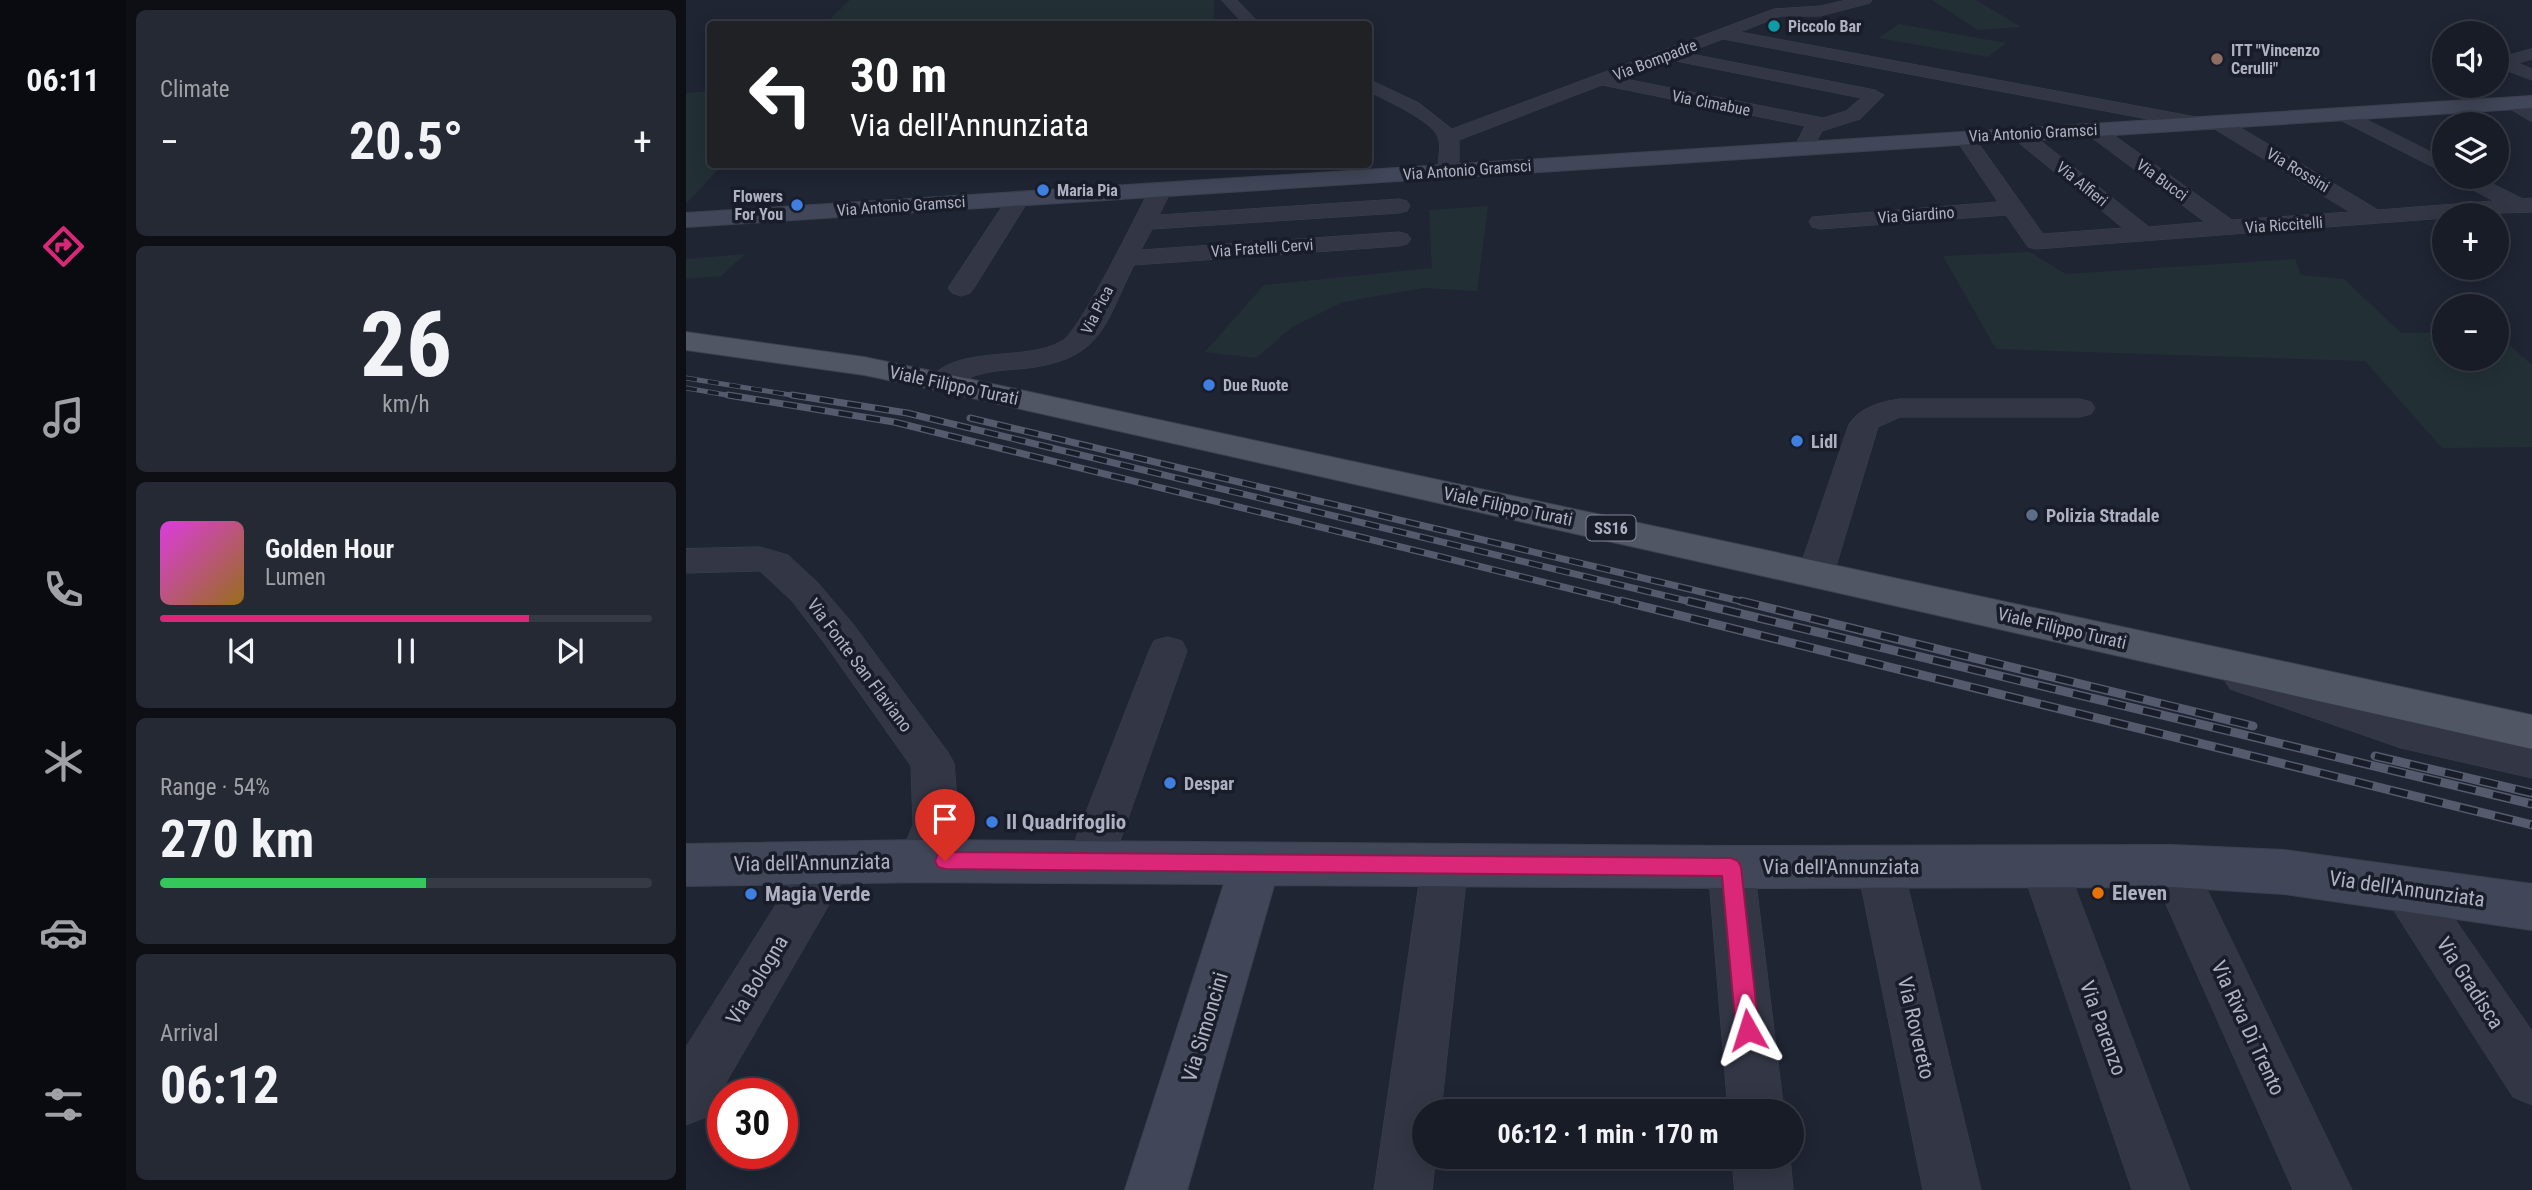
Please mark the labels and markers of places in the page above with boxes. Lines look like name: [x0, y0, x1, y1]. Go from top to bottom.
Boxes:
place label: Piccolo Bar: [1788, 17, 1861, 36]
marker: Piccolo Bar: [1766, 18, 1782, 34]
place label: ITT "Vincenzo Cerulli": [2231, 41, 2320, 78]
marker: ITT "Vincenzo Cerulli": [2209, 51, 2225, 67]
place label: Maria Pia: [1057, 181, 1118, 200]
marker: Maria Pia: [1035, 182, 1051, 198]
place label: Flowers For You: [733, 187, 783, 224]
marker: Flowers For You: [789, 197, 805, 213]
place label: Due Ruote: [1223, 376, 1289, 395]
marker: Due Ruote: [1201, 377, 1217, 393]
place label: Lidl: [1811, 431, 1838, 452]
marker: Lidl: [1789, 433, 1805, 449]
place label: Polizia Stradale: [2046, 505, 2160, 526]
marker: Polizia Stradale: [2024, 507, 2040, 523]
place label: Despar: [1184, 773, 1234, 794]
marker: Despar: [1162, 775, 1178, 791]
pin: [915, 789, 975, 861]
place label: Il Quadrifoglio: [1006, 810, 1126, 834]
marker: Il Quadrifoglio: [984, 814, 1000, 830]
place label: Eleven: [2112, 881, 2167, 905]
place label: Magia Verde: [765, 882, 870, 906]
marker: Eleven: [2090, 885, 2106, 901]
marker: Magia Verde: [743, 886, 759, 902]

